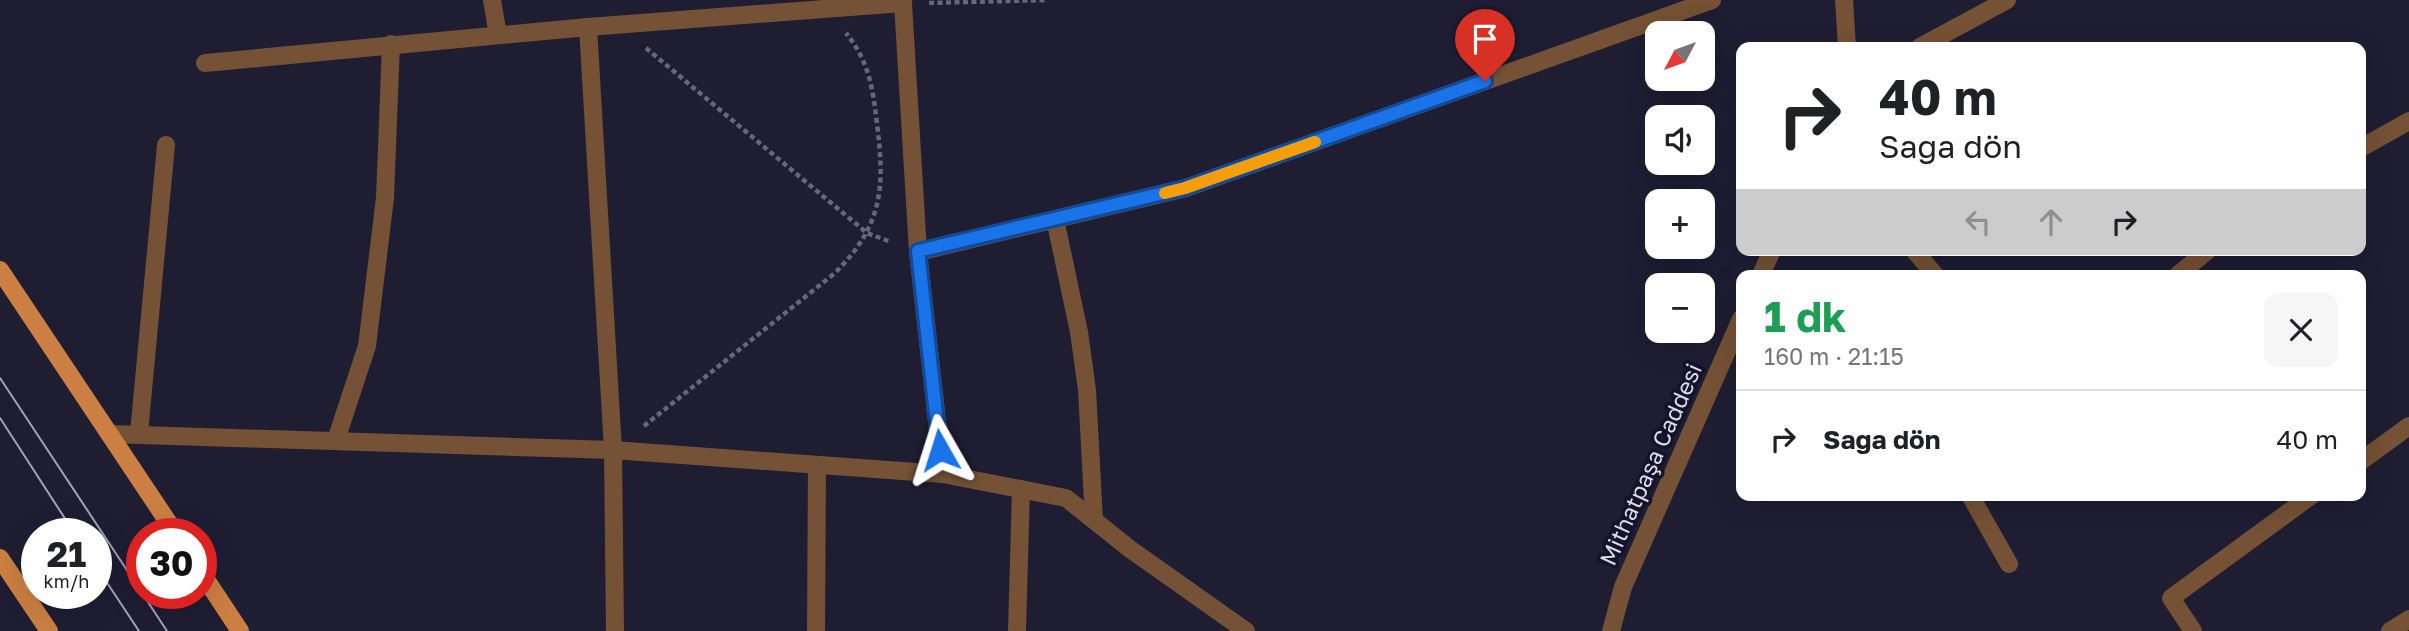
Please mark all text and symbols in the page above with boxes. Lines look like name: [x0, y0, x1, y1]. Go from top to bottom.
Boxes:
pin: [1455, 9, 1515, 81]
icon: arrive: [1466, 20, 1504, 58]
north arrow: [1645, 21, 1715, 91]
map controls: [1645, 21, 1715, 343]
text: 40 m: [1879, 67, 1997, 126]
icon: right: [1764, 70, 1855, 161]
button: sound: [1645, 105, 1715, 175]
text: Sağa dön: [1879, 127, 2022, 165]
button: +: [1645, 189, 1715, 259]
icon: left: [1959, 203, 1997, 241]
icon: ahead: [2032, 203, 2070, 241]
icon: right: [2105, 203, 2143, 241]
button: −: [1645, 273, 1715, 343]
text: 1 dk: [1764, 291, 1846, 341]
button: close: [2264, 293, 2338, 367]
text: 160 m · 21:15: [1764, 342, 1904, 370]
street label: Mithatpaşa Caddesi: [1593, 359, 1707, 569]
position arrow: [903, 413, 977, 487]
icon: right: [1764, 420, 1802, 458]
text: Sağa dön: [1823, 424, 1940, 455]
text: 40 m: [2277, 424, 2338, 455]
speed limit sign: 30: [126, 518, 217, 609]
text: 21: [47, 533, 86, 575]
text: km/h: [44, 570, 89, 592]

